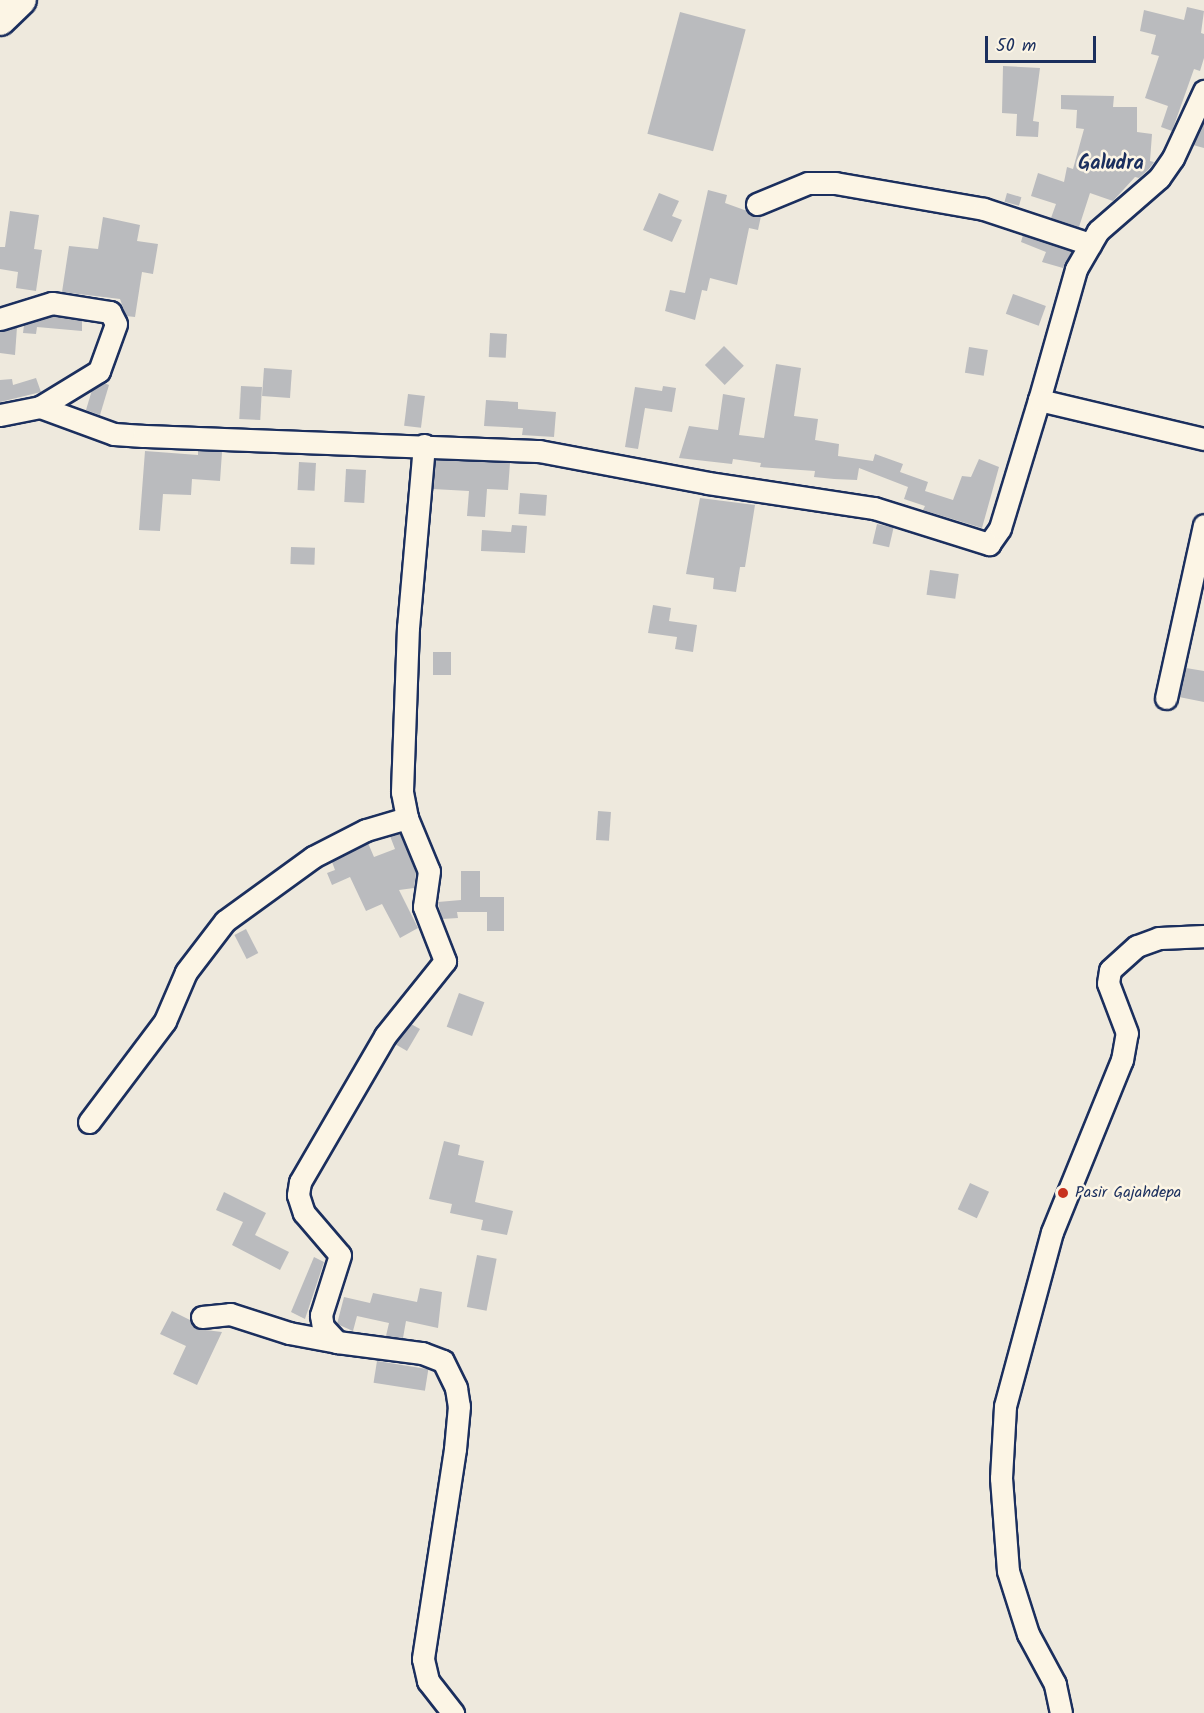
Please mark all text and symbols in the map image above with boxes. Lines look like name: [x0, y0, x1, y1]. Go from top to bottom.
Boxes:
scale bar: [988, 24, 1099, 62]
text: 50 m: [996, 32, 1036, 61]
district label: Galudra: [1078, 152, 1144, 176]
place label: Pasir Gajahdepa: [1075, 1183, 1181, 1203]
marker: Pasir Gajahdepa: [1056, 1186, 1070, 1200]

